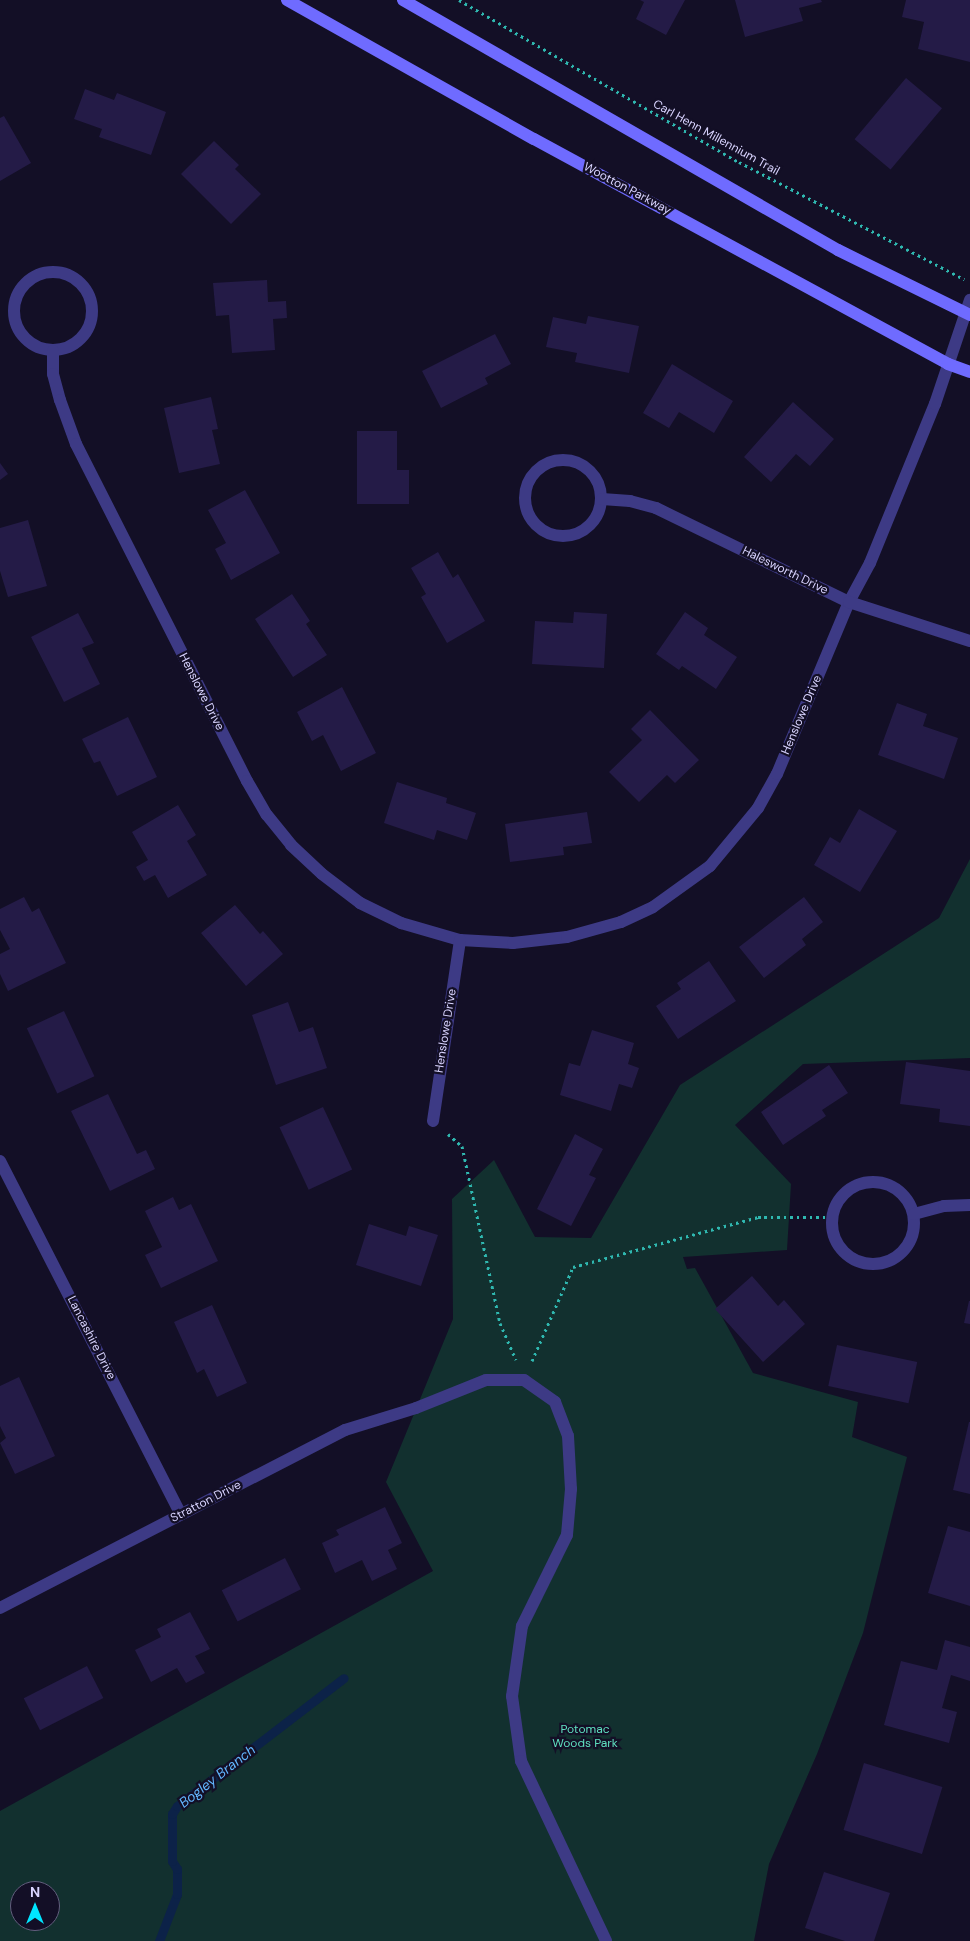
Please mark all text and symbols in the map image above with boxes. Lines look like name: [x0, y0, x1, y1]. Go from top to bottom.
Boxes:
street label: Carl Henn Millennium Trail: [650, 97, 782, 179]
street label: Wootton Parkway: [581, 160, 673, 218]
street label: Halesworth Drive: [740, 544, 830, 598]
street label: Henslowe Drive: [175, 651, 227, 733]
street label: Henslowe Drive: [779, 673, 825, 757]
street label: Henslowe Drive: [432, 988, 460, 1074]
street label: Lancashire Drive: [64, 1294, 118, 1382]
street label: Stratton Drive: [168, 1478, 244, 1526]
park label: Potomac Woods Park: [552, 1723, 618, 1751]
water label: Bogley Branch: [175, 1741, 259, 1811]
north arrow: [10, 1881, 60, 1931]
text: N: [30, 1883, 40, 1901]

